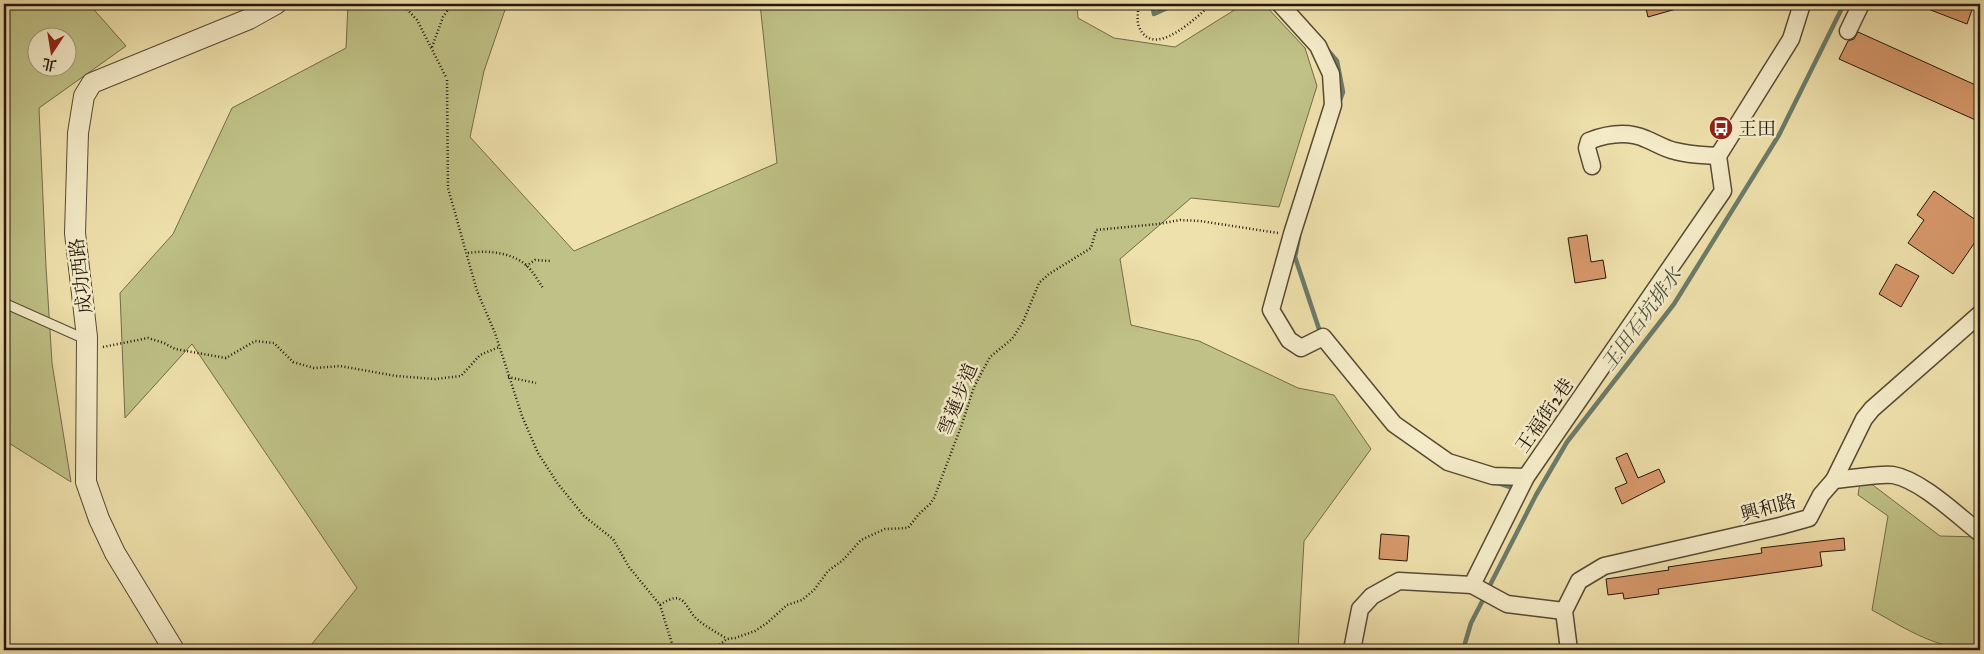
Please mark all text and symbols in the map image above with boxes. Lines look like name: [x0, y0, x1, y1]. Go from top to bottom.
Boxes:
north arrow: [28, 28, 78, 78]
text: 北: [41, 54, 58, 74]
bus stop icon: 王田: [1708, 115, 1734, 141]
place label: 王田: [1738, 117, 1776, 140]
street label: 成功西路: [64, 237, 97, 315]
water label: 王田石坑排水: [1596, 262, 1687, 375]
street label: 雪蓮步道: [933, 360, 982, 439]
street label: 王福街2巷: [1511, 374, 1578, 457]
street label: 興和路: [1738, 489, 1799, 526]

